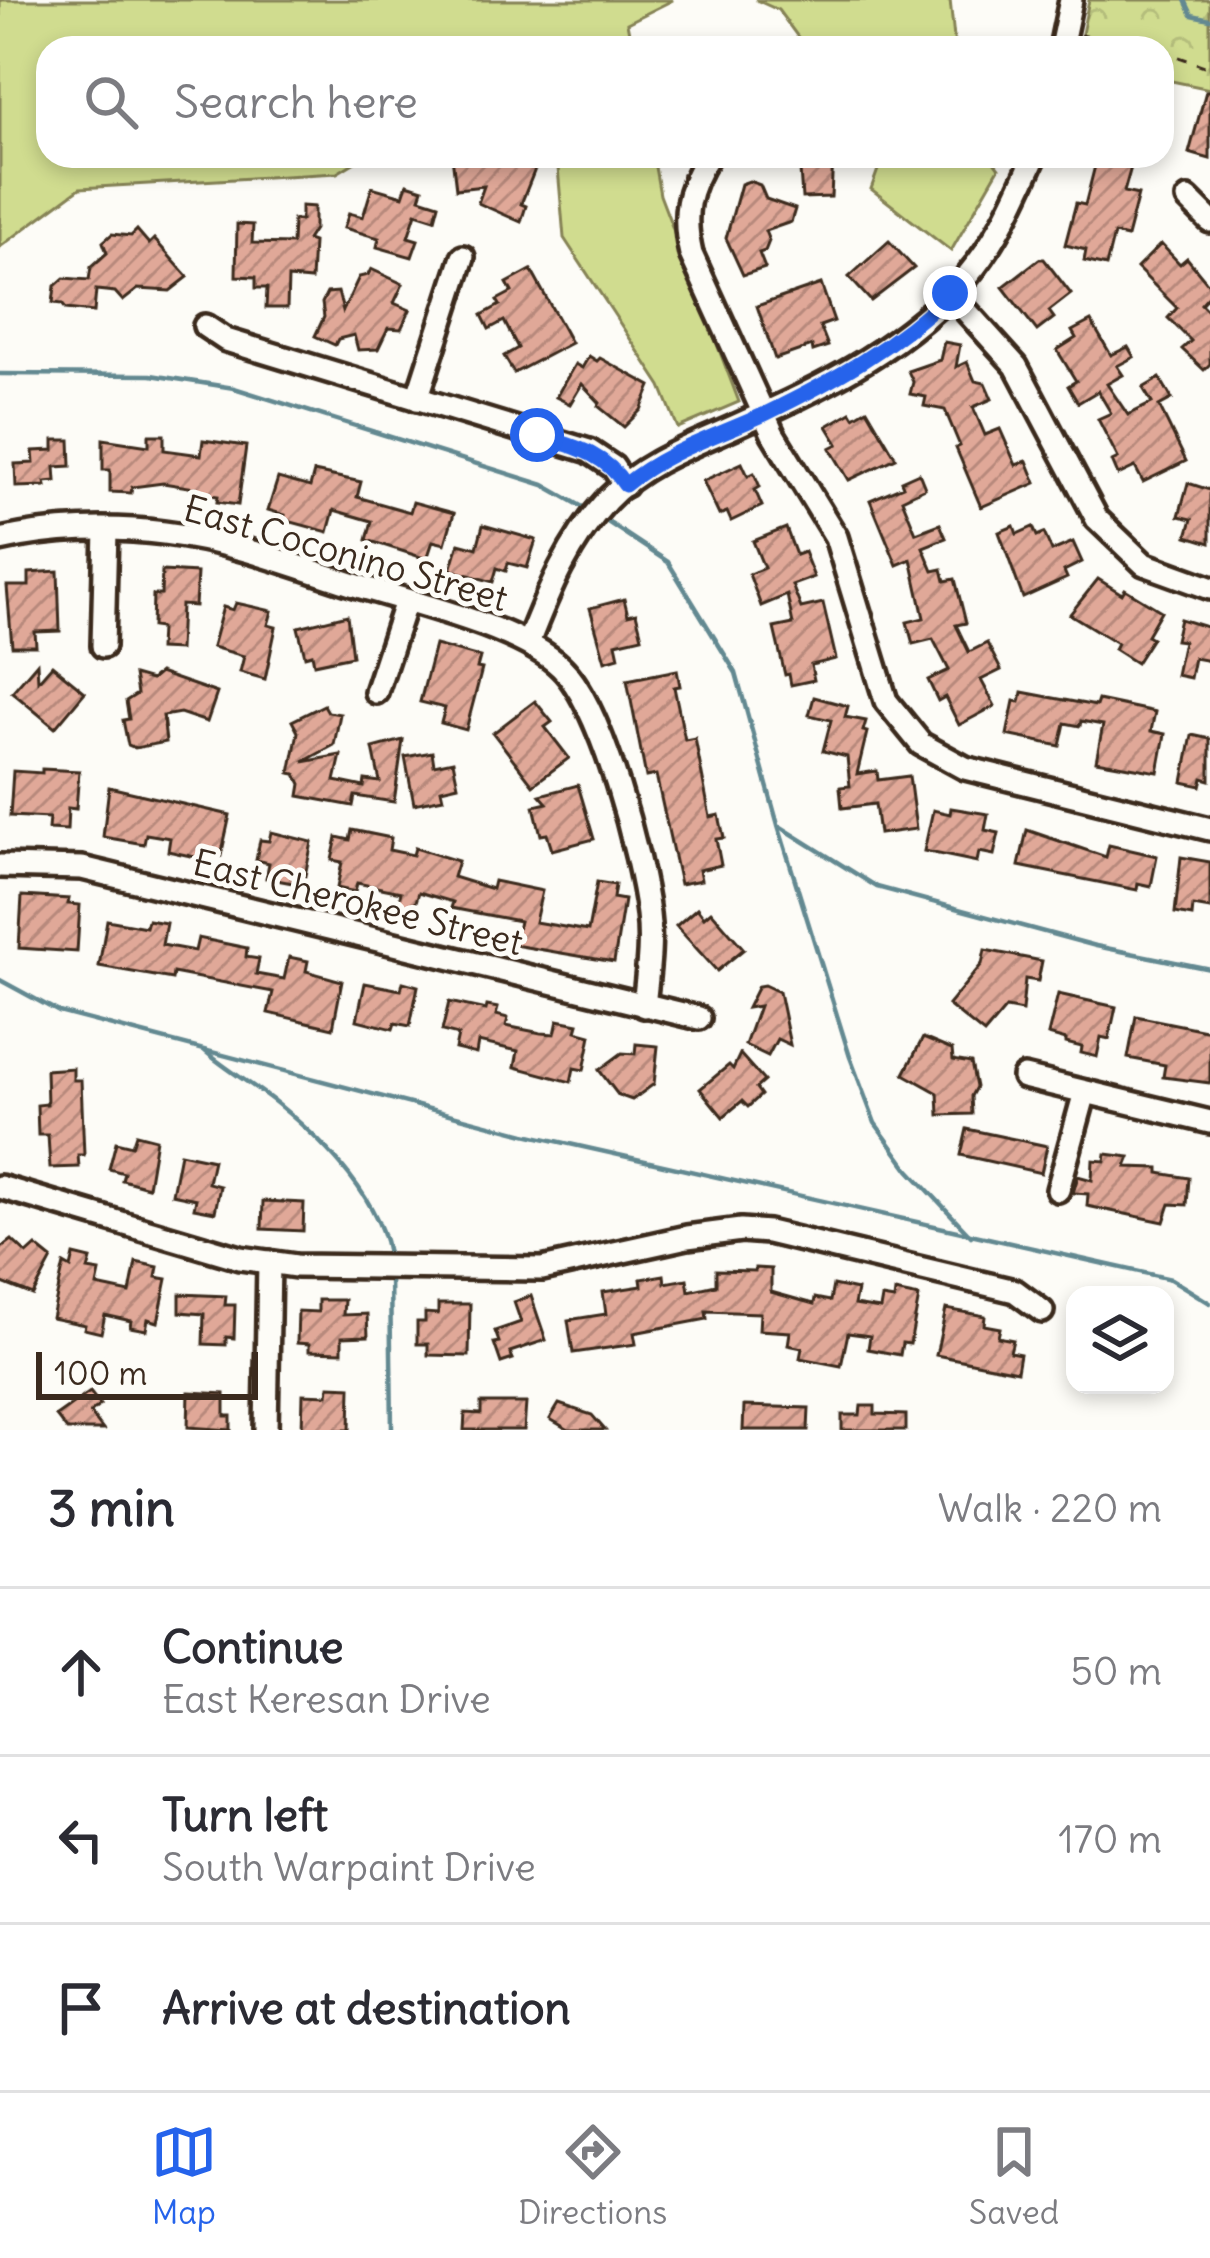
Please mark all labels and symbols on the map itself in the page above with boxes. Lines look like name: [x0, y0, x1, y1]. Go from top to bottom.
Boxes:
route end: [923, 266, 977, 320]
route start: [510, 408, 564, 462]
street label: East Coconino Street: [179, 486, 513, 621]
street label: East Cherokee Street: [188, 840, 527, 965]
scale bar: [36, 1346, 258, 1399]

